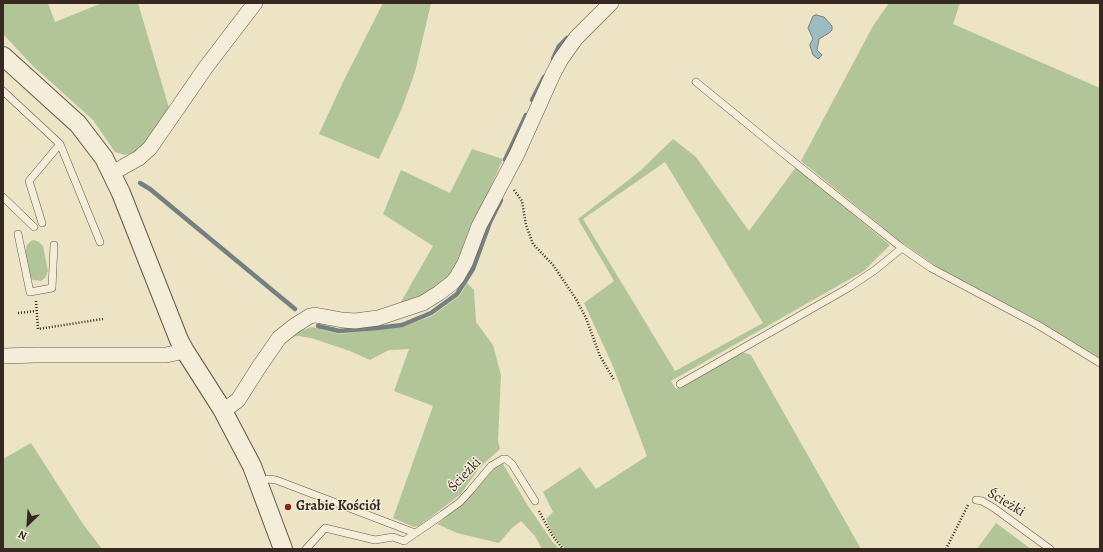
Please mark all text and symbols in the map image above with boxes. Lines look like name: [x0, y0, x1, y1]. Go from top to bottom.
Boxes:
street label: Ścieżki: [445, 454, 485, 496]
street label: Ścieżki: [984, 485, 1028, 521]
place label: Grabie Kościół: [296, 499, 380, 515]
marker: Grabie Kościół: [283, 502, 293, 512]
north arrow: [8, 504, 48, 544]
text: N: [16, 527, 30, 544]

